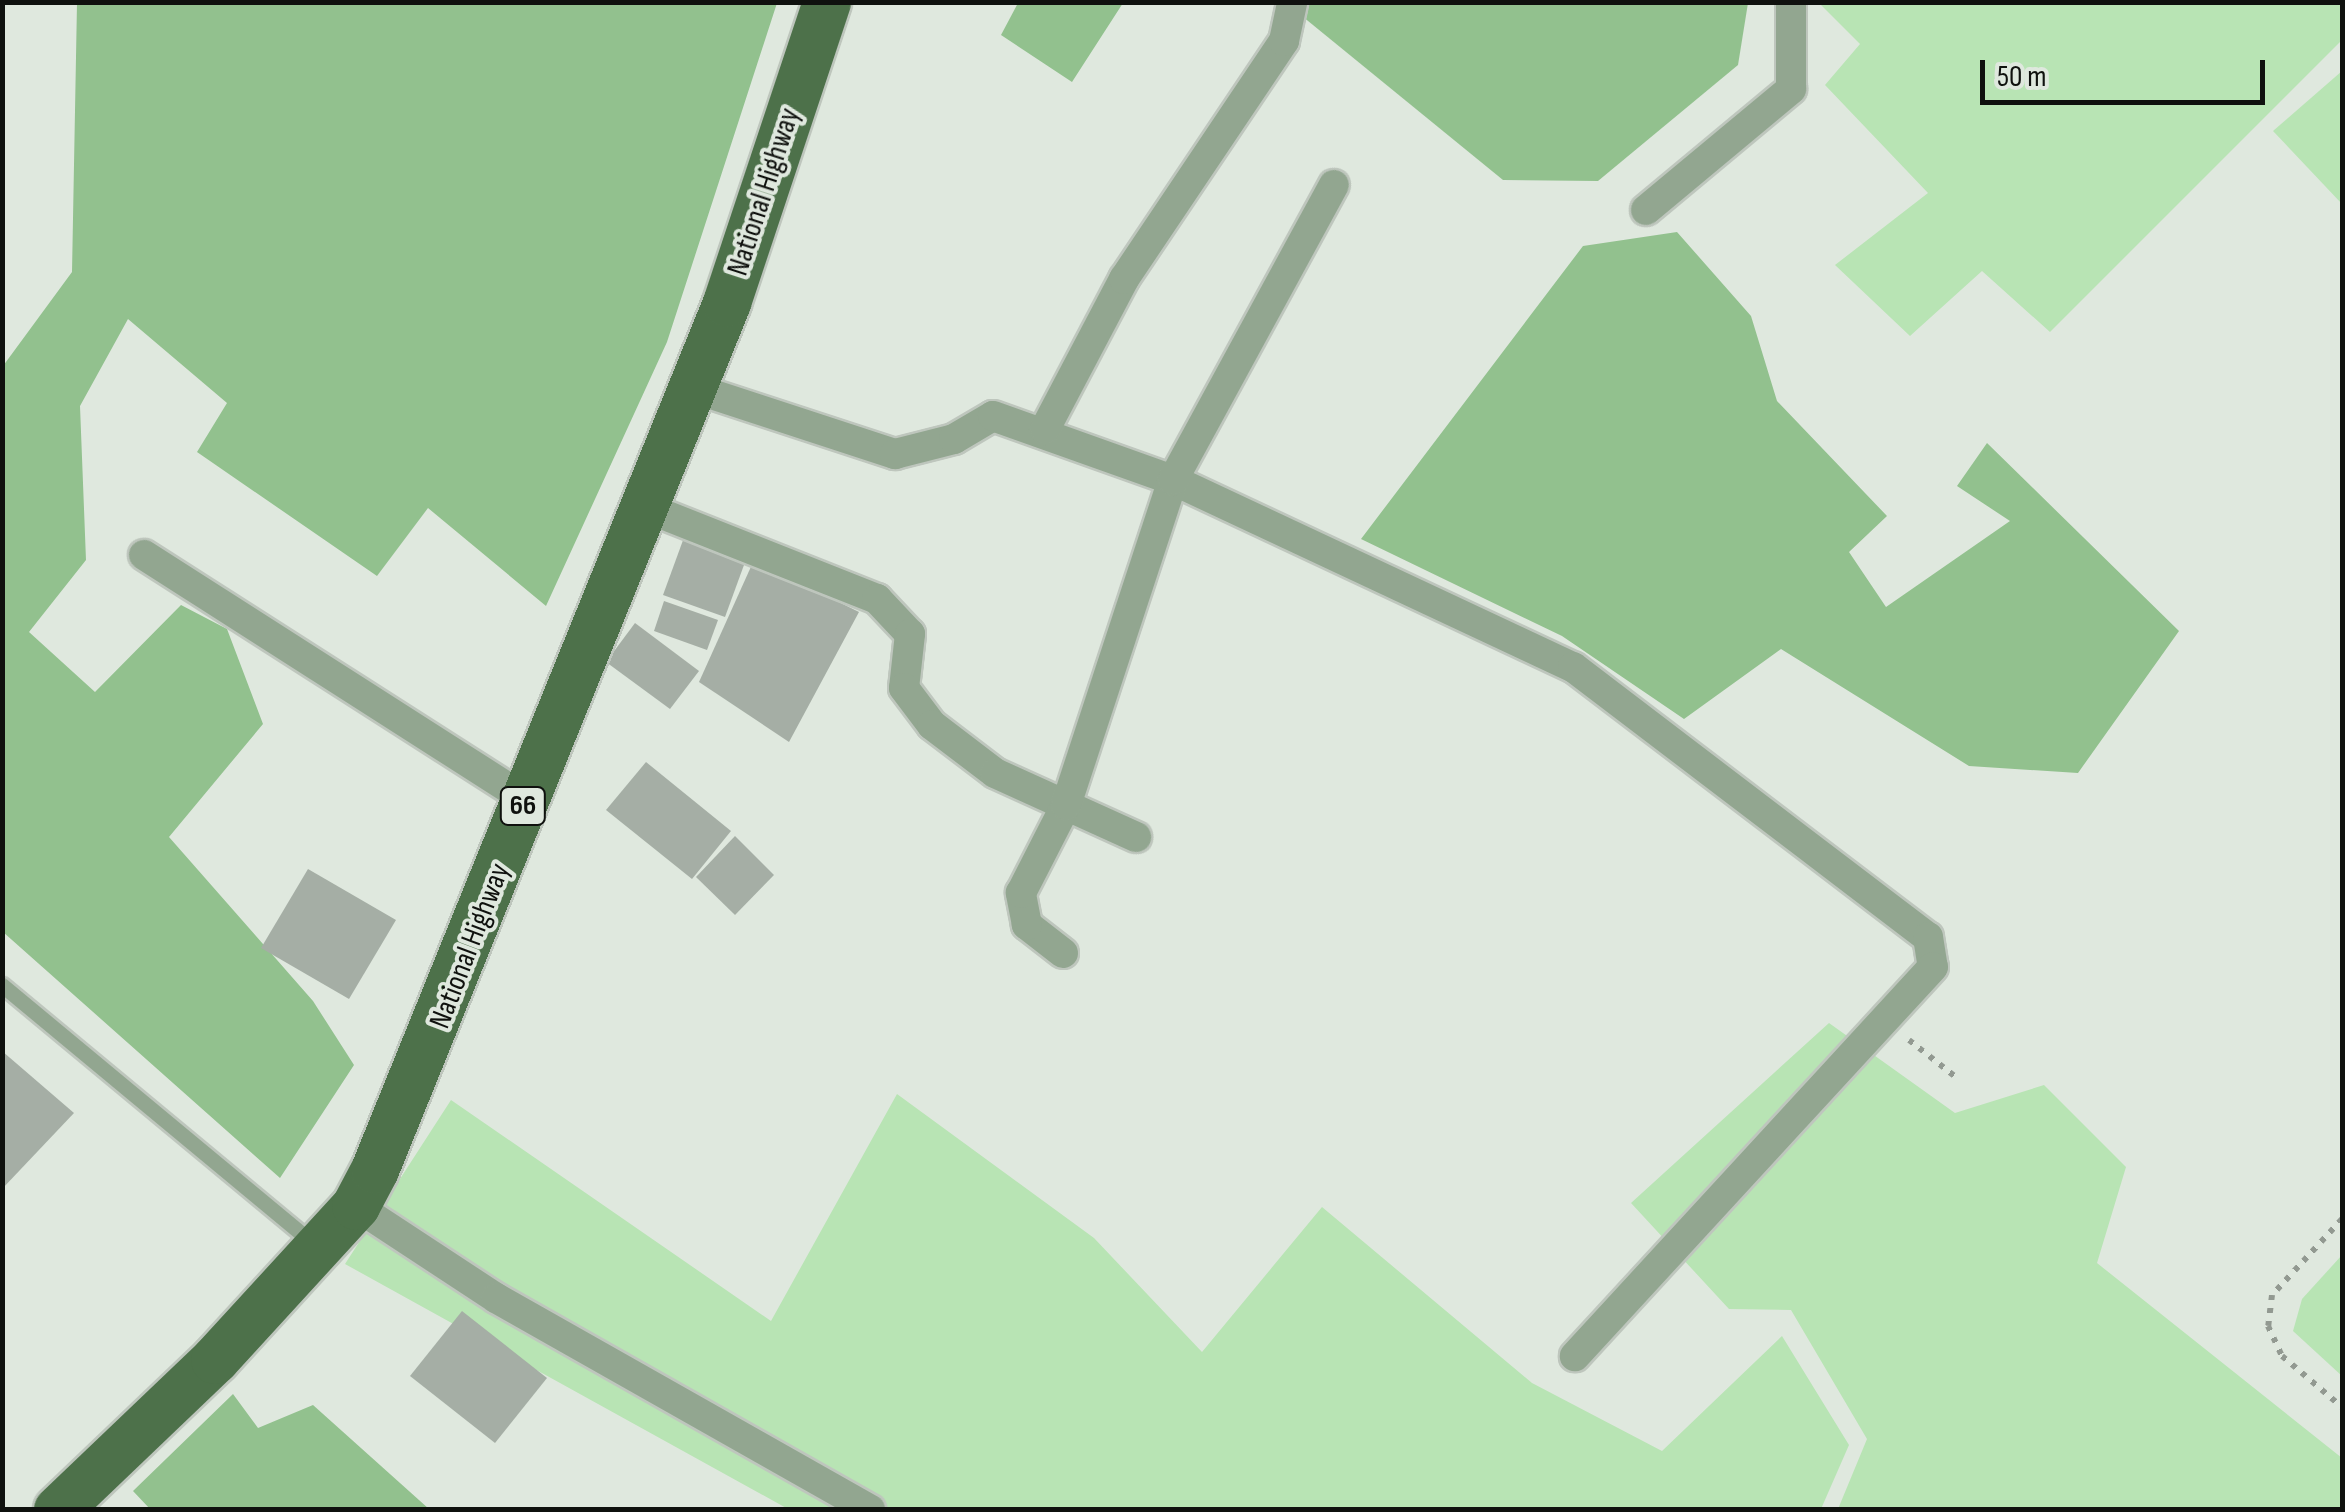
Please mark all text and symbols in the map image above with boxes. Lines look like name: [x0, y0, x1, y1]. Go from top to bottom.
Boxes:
scale bar: [1985, 40, 2270, 102]
text: 50 m: [1997, 59, 2046, 95]
street label: National Highway: [720, 104, 808, 280]
road number: 66: [498, 783, 548, 829]
street label: National Highway: [422, 858, 518, 1034]

